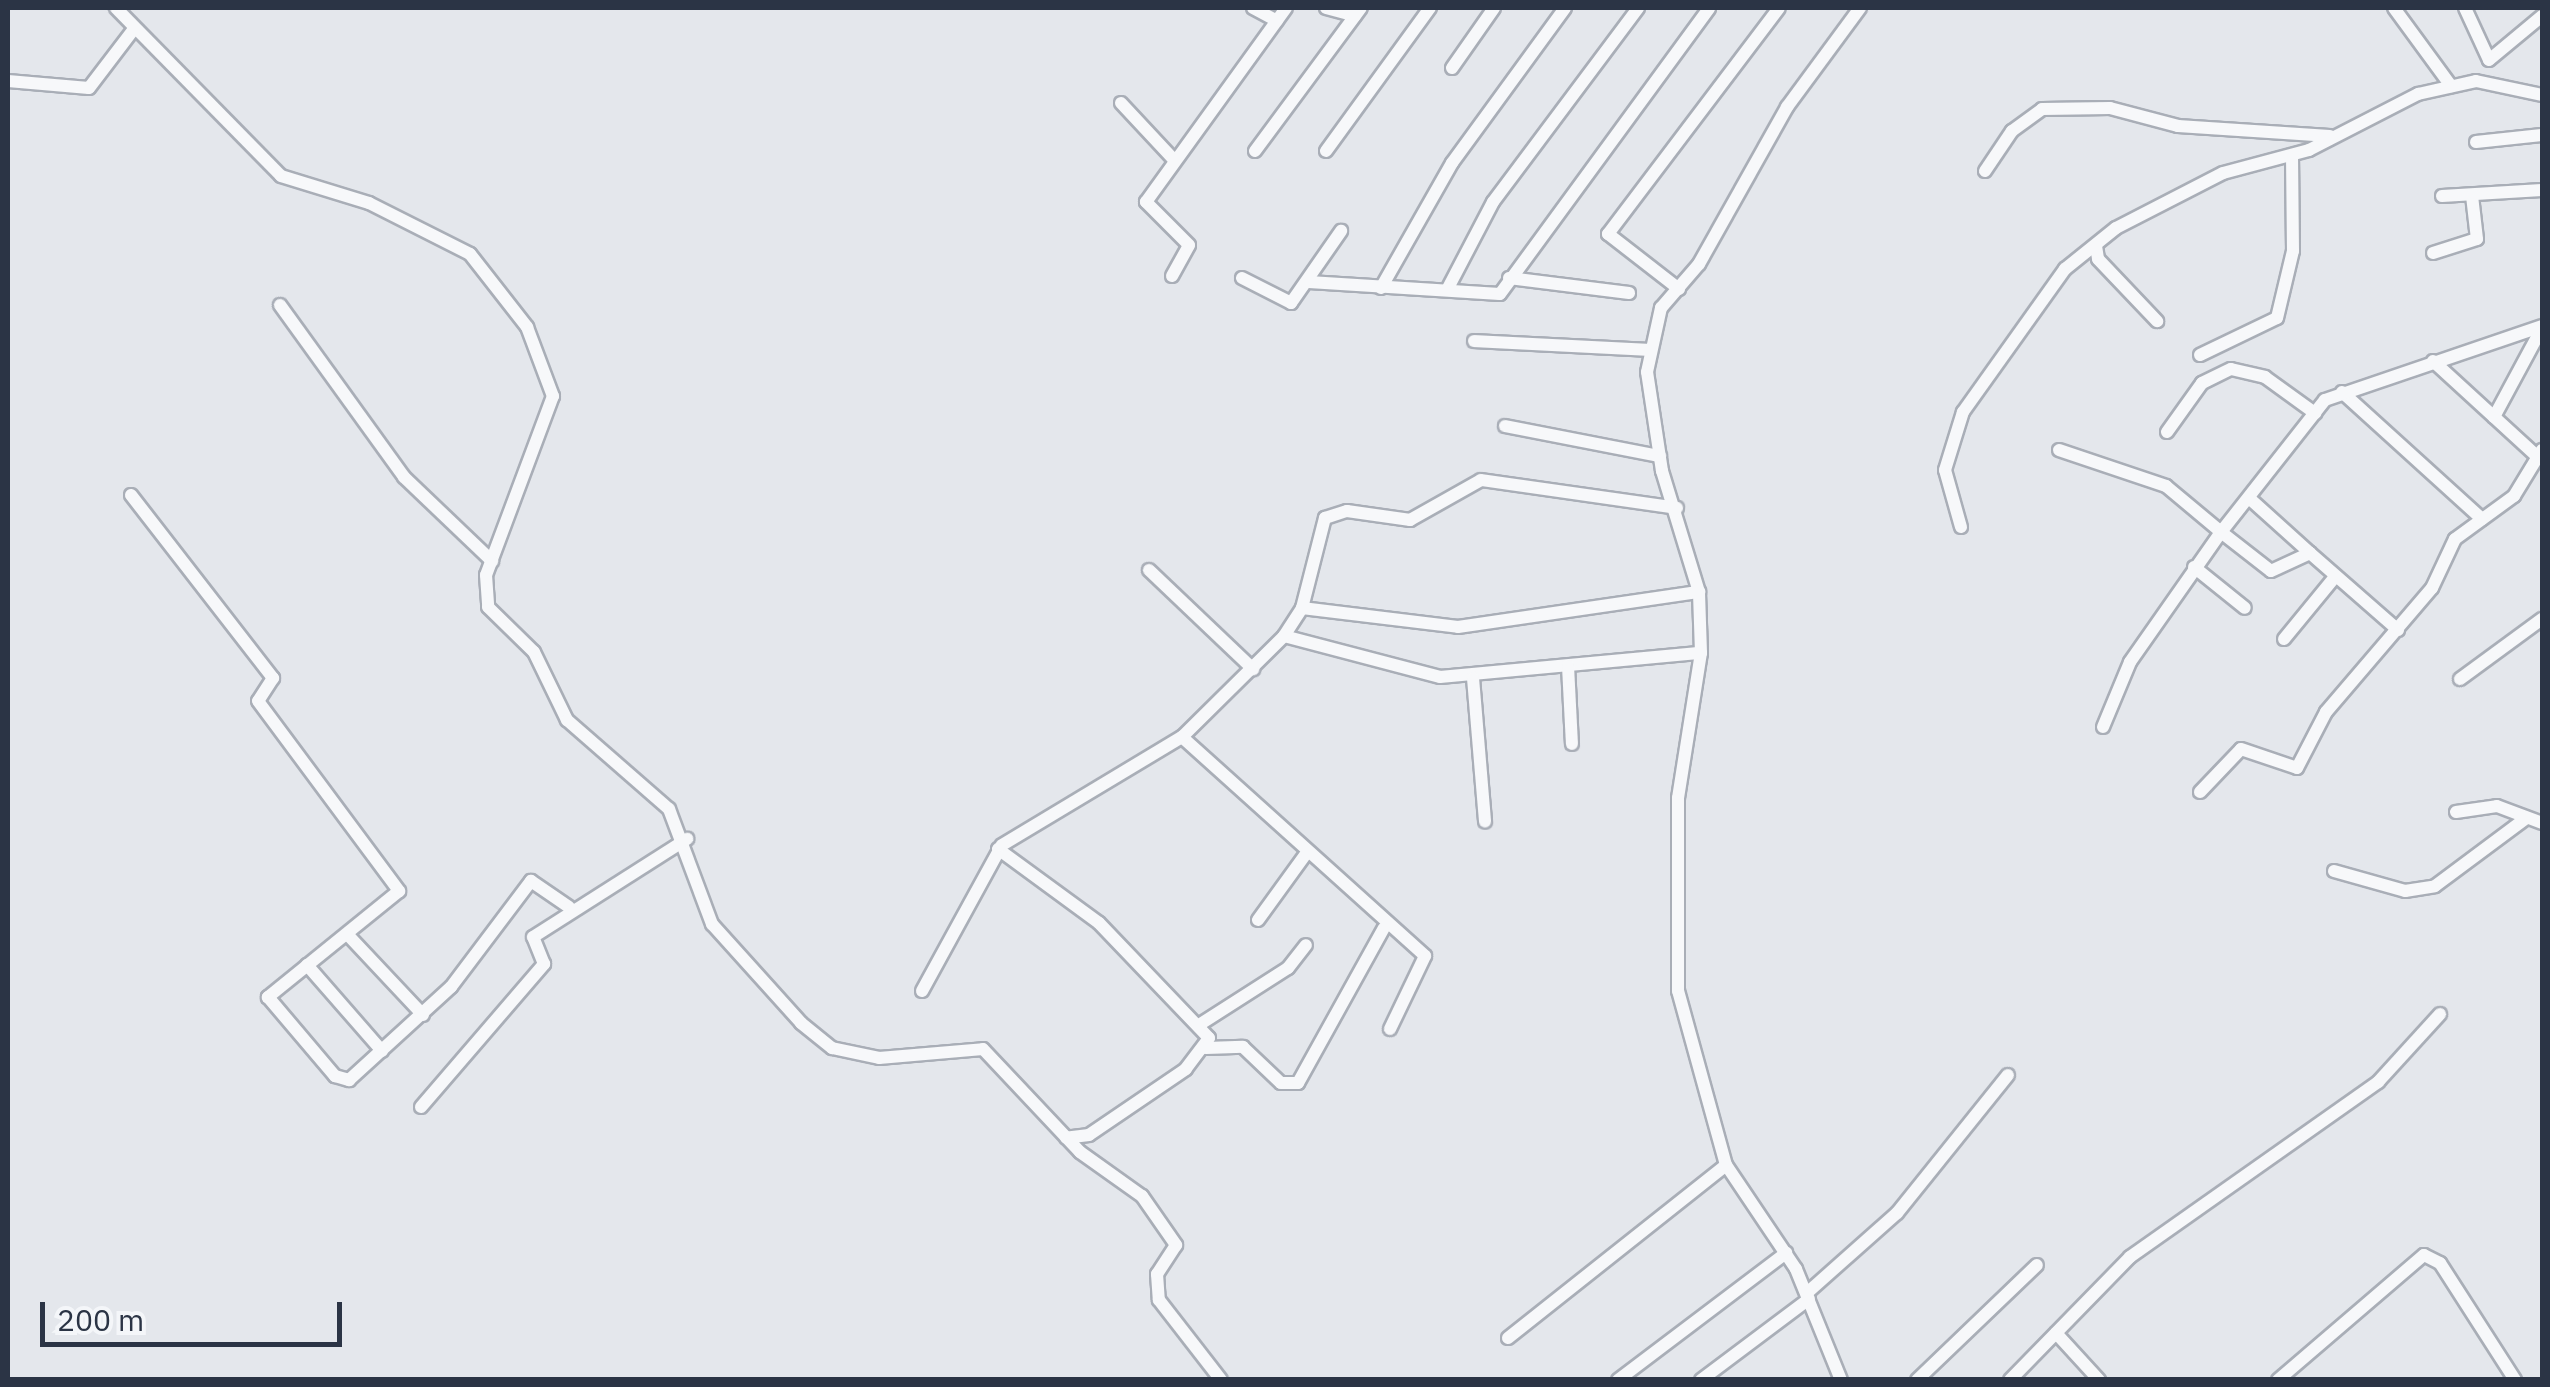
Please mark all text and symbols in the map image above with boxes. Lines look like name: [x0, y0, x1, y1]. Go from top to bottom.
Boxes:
scale bar: [45, 1282, 348, 1344]
text: 200 m: [57, 1300, 144, 1339]

